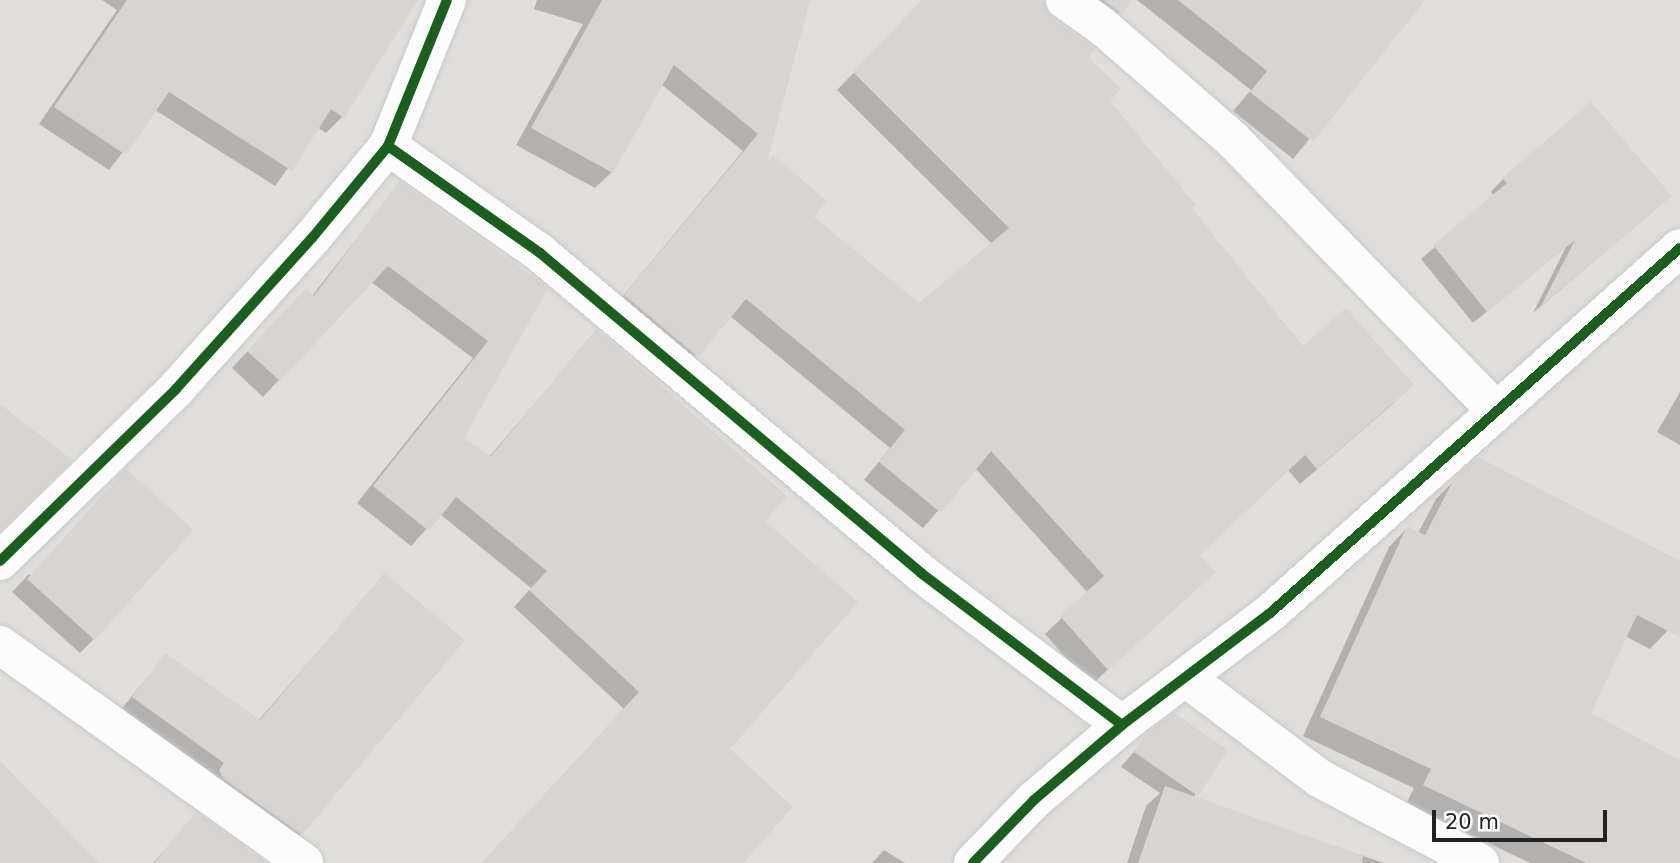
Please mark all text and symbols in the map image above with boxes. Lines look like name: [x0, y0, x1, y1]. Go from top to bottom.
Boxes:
scale bar: [1435, 796, 1610, 840]
text: 20 m: [1445, 810, 1499, 834]

